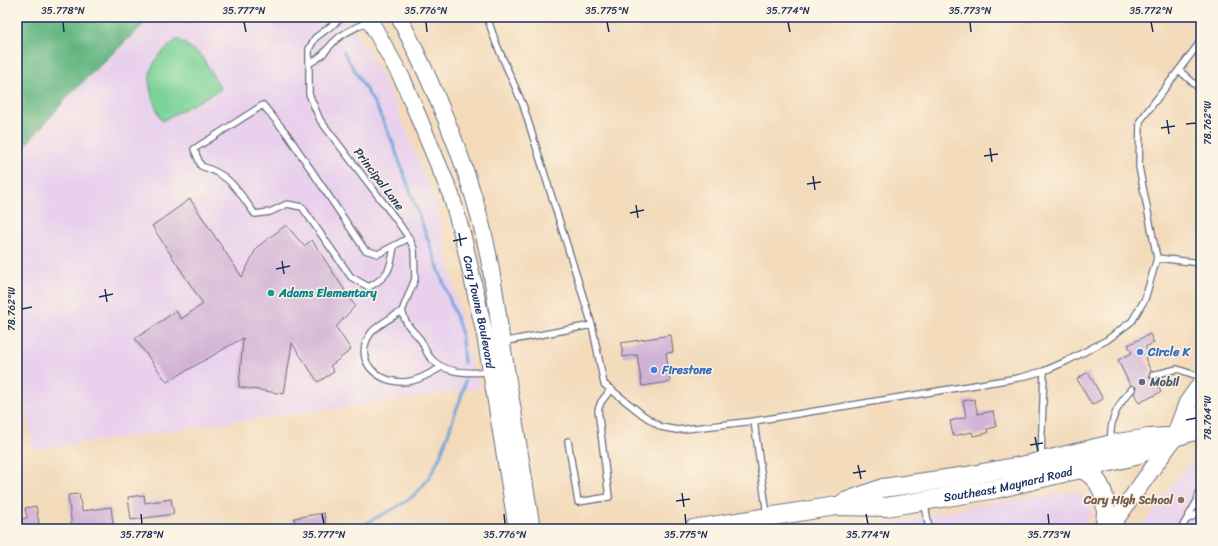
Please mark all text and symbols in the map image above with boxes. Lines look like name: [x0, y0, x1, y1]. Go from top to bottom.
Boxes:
text: 35.778°N: [41, 2, 85, 20]
text: 35.777°N: [223, 2, 266, 20]
text: 35.776°N: [405, 2, 448, 20]
text: 35.775°N: [585, 2, 629, 20]
text: 35.774°N: [766, 2, 810, 20]
text: 35.773°N: [949, 2, 991, 20]
text: 35.772°N: [1129, 2, 1173, 20]
text: 78.762°W: [1199, 101, 1217, 145]
street label: Principal Lane: [348, 143, 410, 215]
street label: Cary Towne Boulevard: [456, 253, 501, 371]
place label: Adams Elementary: [278, 282, 377, 304]
text: 78.762°W: [3, 287, 21, 331]
marker: Adams Elementary: [266, 288, 276, 298]
place label: Circle K: [1147, 341, 1191, 363]
marker: Circle K: [1135, 347, 1145, 357]
place label: Firestone: [661, 359, 713, 381]
marker: Firestone: [649, 365, 659, 375]
place label: Mobil: [1149, 371, 1180, 393]
marker: Mobil: [1137, 377, 1147, 387]
text: 78.764°W: [1199, 396, 1217, 440]
street label: Southeast Maynard Road: [942, 460, 1076, 508]
place label: Cary High School: [1083, 489, 1174, 511]
marker: Cary High School: [1176, 495, 1186, 505]
text: 35.778°N: [120, 526, 164, 544]
text: 35.777°N: [303, 526, 346, 544]
text: 35.776°N: [484, 526, 527, 544]
text: 35.775°N: [664, 526, 708, 544]
text: 35.774°N: [846, 526, 890, 544]
text: 35.773°N: [1028, 526, 1070, 544]

